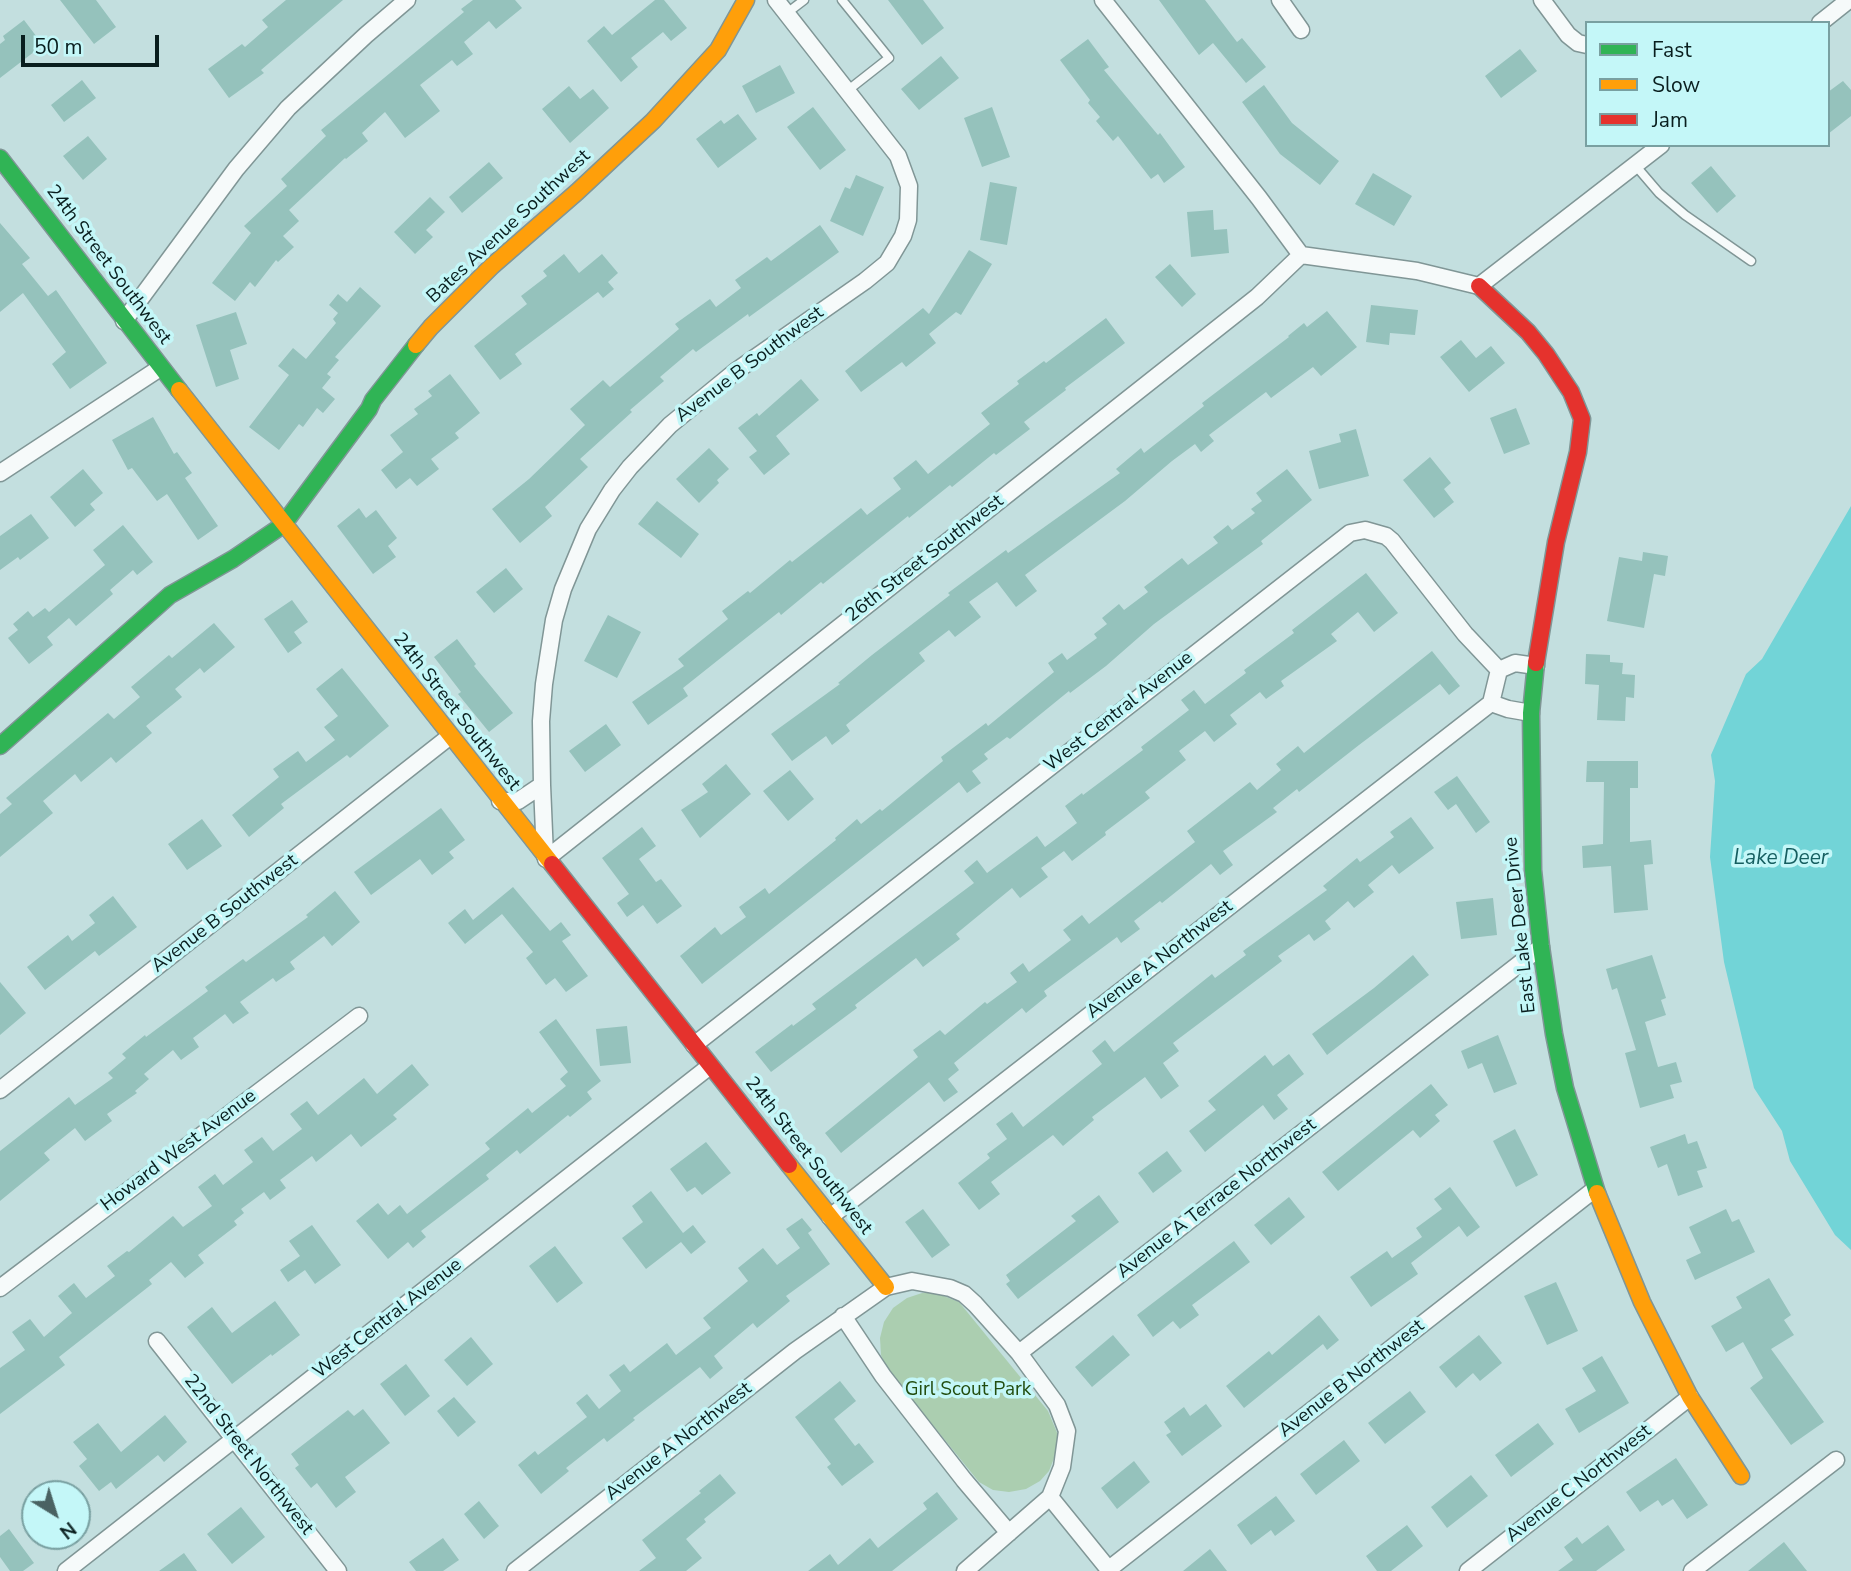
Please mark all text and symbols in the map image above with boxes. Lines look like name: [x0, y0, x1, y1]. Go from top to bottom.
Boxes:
scale bar: [24, 21, 163, 65]
legend: [1585, 21, 1830, 147]
text: 50 m: [34, 33, 83, 61]
text: Fast: [1652, 36, 1692, 64]
text: Slow: [1652, 71, 1700, 99]
text: Jam: [1652, 106, 1688, 134]
street label: Bates Avenue Southwest: [423, 145, 595, 309]
street label: 24th Street Southwest: [41, 181, 175, 349]
street label: Avenue B Southwest: [672, 302, 828, 428]
street label: 26th Street Southwest: [842, 490, 1008, 628]
street label: 24th Street Southwest: [387, 629, 525, 795]
street label: West Central Avenue: [1040, 647, 1198, 777]
street label: East Lake Deer Drive: [1500, 836, 1542, 1014]
water label: Lake Deer: [1734, 846, 1828, 872]
street label: Avenue B Southwest: [147, 850, 303, 978]
street label: Avenue A Northwest: [1082, 896, 1238, 1024]
street label: 24th Street Southwest: [739, 1073, 877, 1239]
street label: Howard West Avenue: [97, 1085, 261, 1217]
street label: Avenue A Terrace Northwest: [1113, 1114, 1321, 1284]
street label: West Central Avenue: [309, 1254, 467, 1384]
street label: Avenue B Northwest: [1275, 1315, 1429, 1443]
street label: 22nd Street Northwest: [178, 1370, 318, 1540]
street label: Avenue A Northwest: [601, 1378, 757, 1506]
park label: Girl Scout Park: [905, 1379, 1031, 1401]
street label: Avenue C Northwest: [1502, 1420, 1656, 1548]
north arrow: [21, 1480, 91, 1550]
text: N: [54, 1515, 81, 1545]

